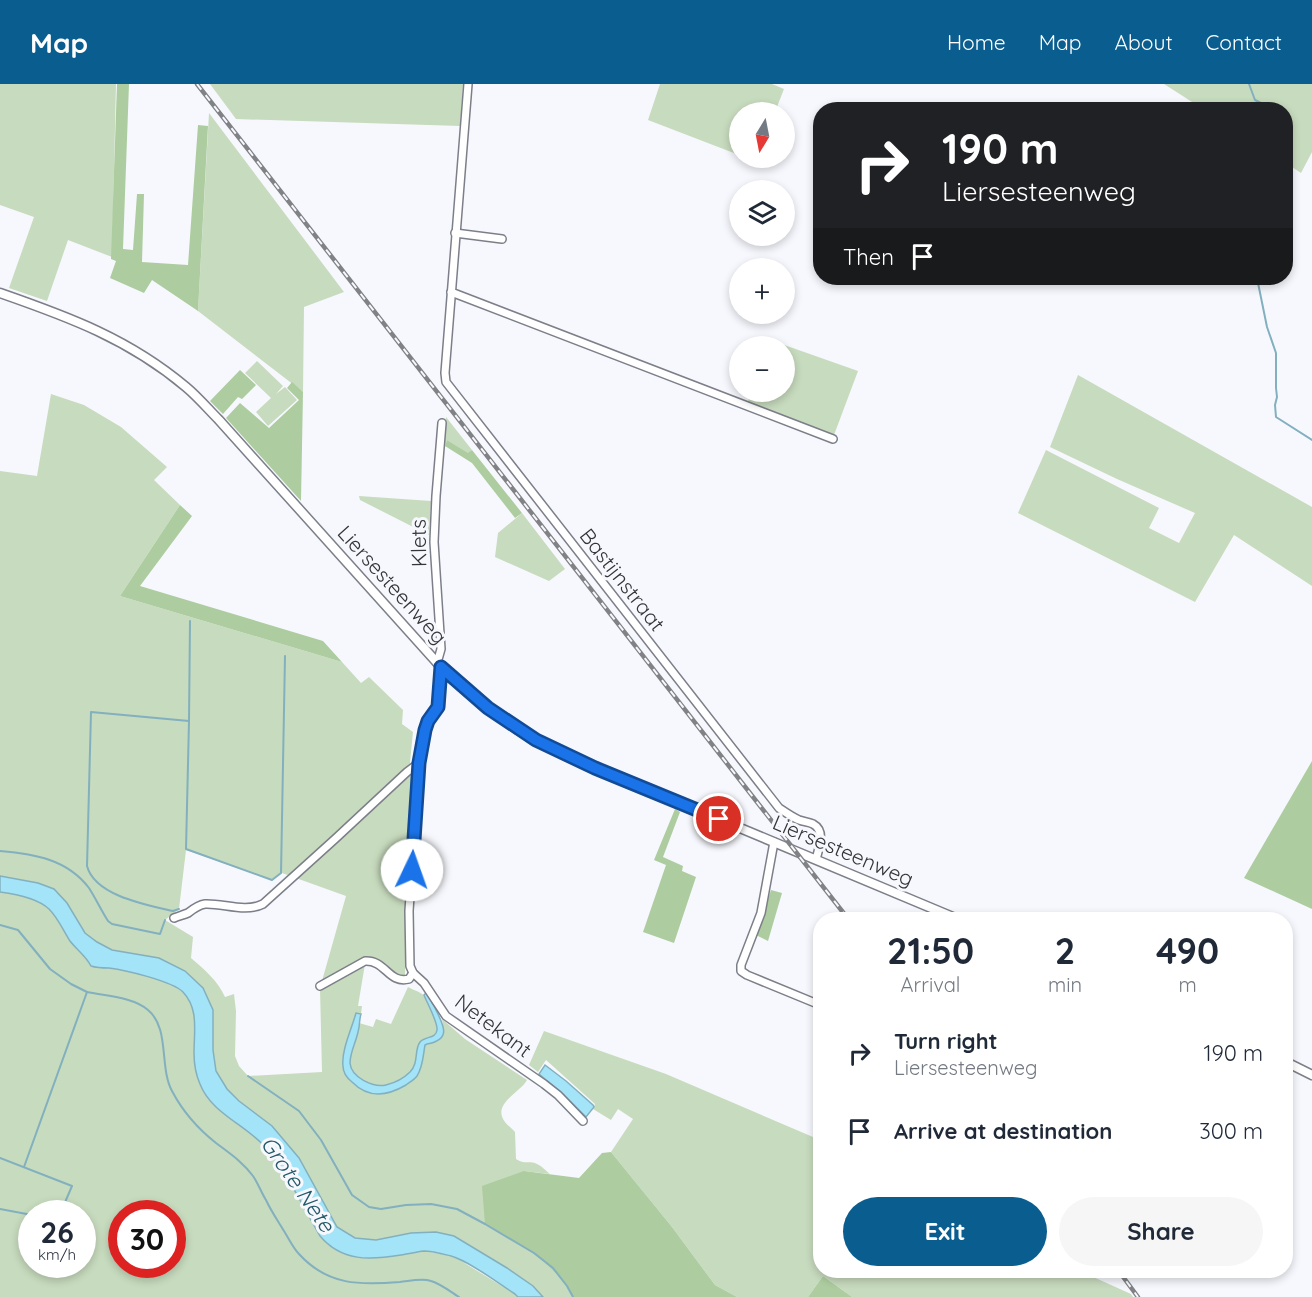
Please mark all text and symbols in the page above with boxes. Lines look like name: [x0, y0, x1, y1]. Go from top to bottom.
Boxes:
text: Map: [30, 25, 88, 60]
text: Home: [947, 29, 1006, 55]
text: Map: [1039, 29, 1082, 55]
text: About: [1115, 29, 1173, 55]
text: Contact: [1206, 29, 1282, 55]
north arrow: [729, 102, 795, 168]
map controls: [729, 102, 795, 402]
text: 190 m: [942, 122, 1058, 175]
icon: right: [843, 126, 921, 204]
text: Liersesteenweg: [942, 174, 1136, 208]
button: layers: [729, 180, 795, 246]
icon: arrive: [906, 240, 939, 273]
text: Then: [843, 243, 894, 271]
button: +: [729, 258, 795, 324]
button: −: [729, 336, 795, 402]
street label: Klets: [405, 519, 431, 567]
street label: Liersesteenweg: [333, 520, 453, 649]
street label: Bastijnstraat: [575, 523, 671, 636]
pin: [693, 793, 744, 844]
icon: arrive: [702, 802, 735, 835]
street label: Liersesteenweg: [769, 809, 918, 891]
position arrow: [380, 838, 444, 902]
text: 21:50: [887, 928, 974, 973]
text: 2: [1055, 928, 1075, 973]
text: 490: [1156, 928, 1219, 973]
text: Arrival: [901, 972, 960, 997]
text: min: [1048, 972, 1082, 997]
text: m: [1178, 972, 1197, 997]
street label: Netekant: [450, 988, 537, 1062]
text: Turn right: [894, 1027, 998, 1055]
icon: right: [843, 1037, 876, 1070]
text: 190 m: [1203, 1039, 1263, 1067]
text: Liersesteenweg: [894, 1055, 1038, 1080]
icon: arrive: [843, 1115, 876, 1148]
text: Arrive at destination: [894, 1117, 1112, 1145]
text: 300 m: [1199, 1117, 1263, 1145]
water label: Grote Nete: [255, 1131, 342, 1239]
button: Exit: [843, 1197, 1047, 1266]
button: Share: [1059, 1197, 1263, 1266]
speed limit sign: 30: [108, 1200, 186, 1278]
text: 26: [40, 1213, 74, 1251]
text: km/h: [38, 1245, 76, 1264]

